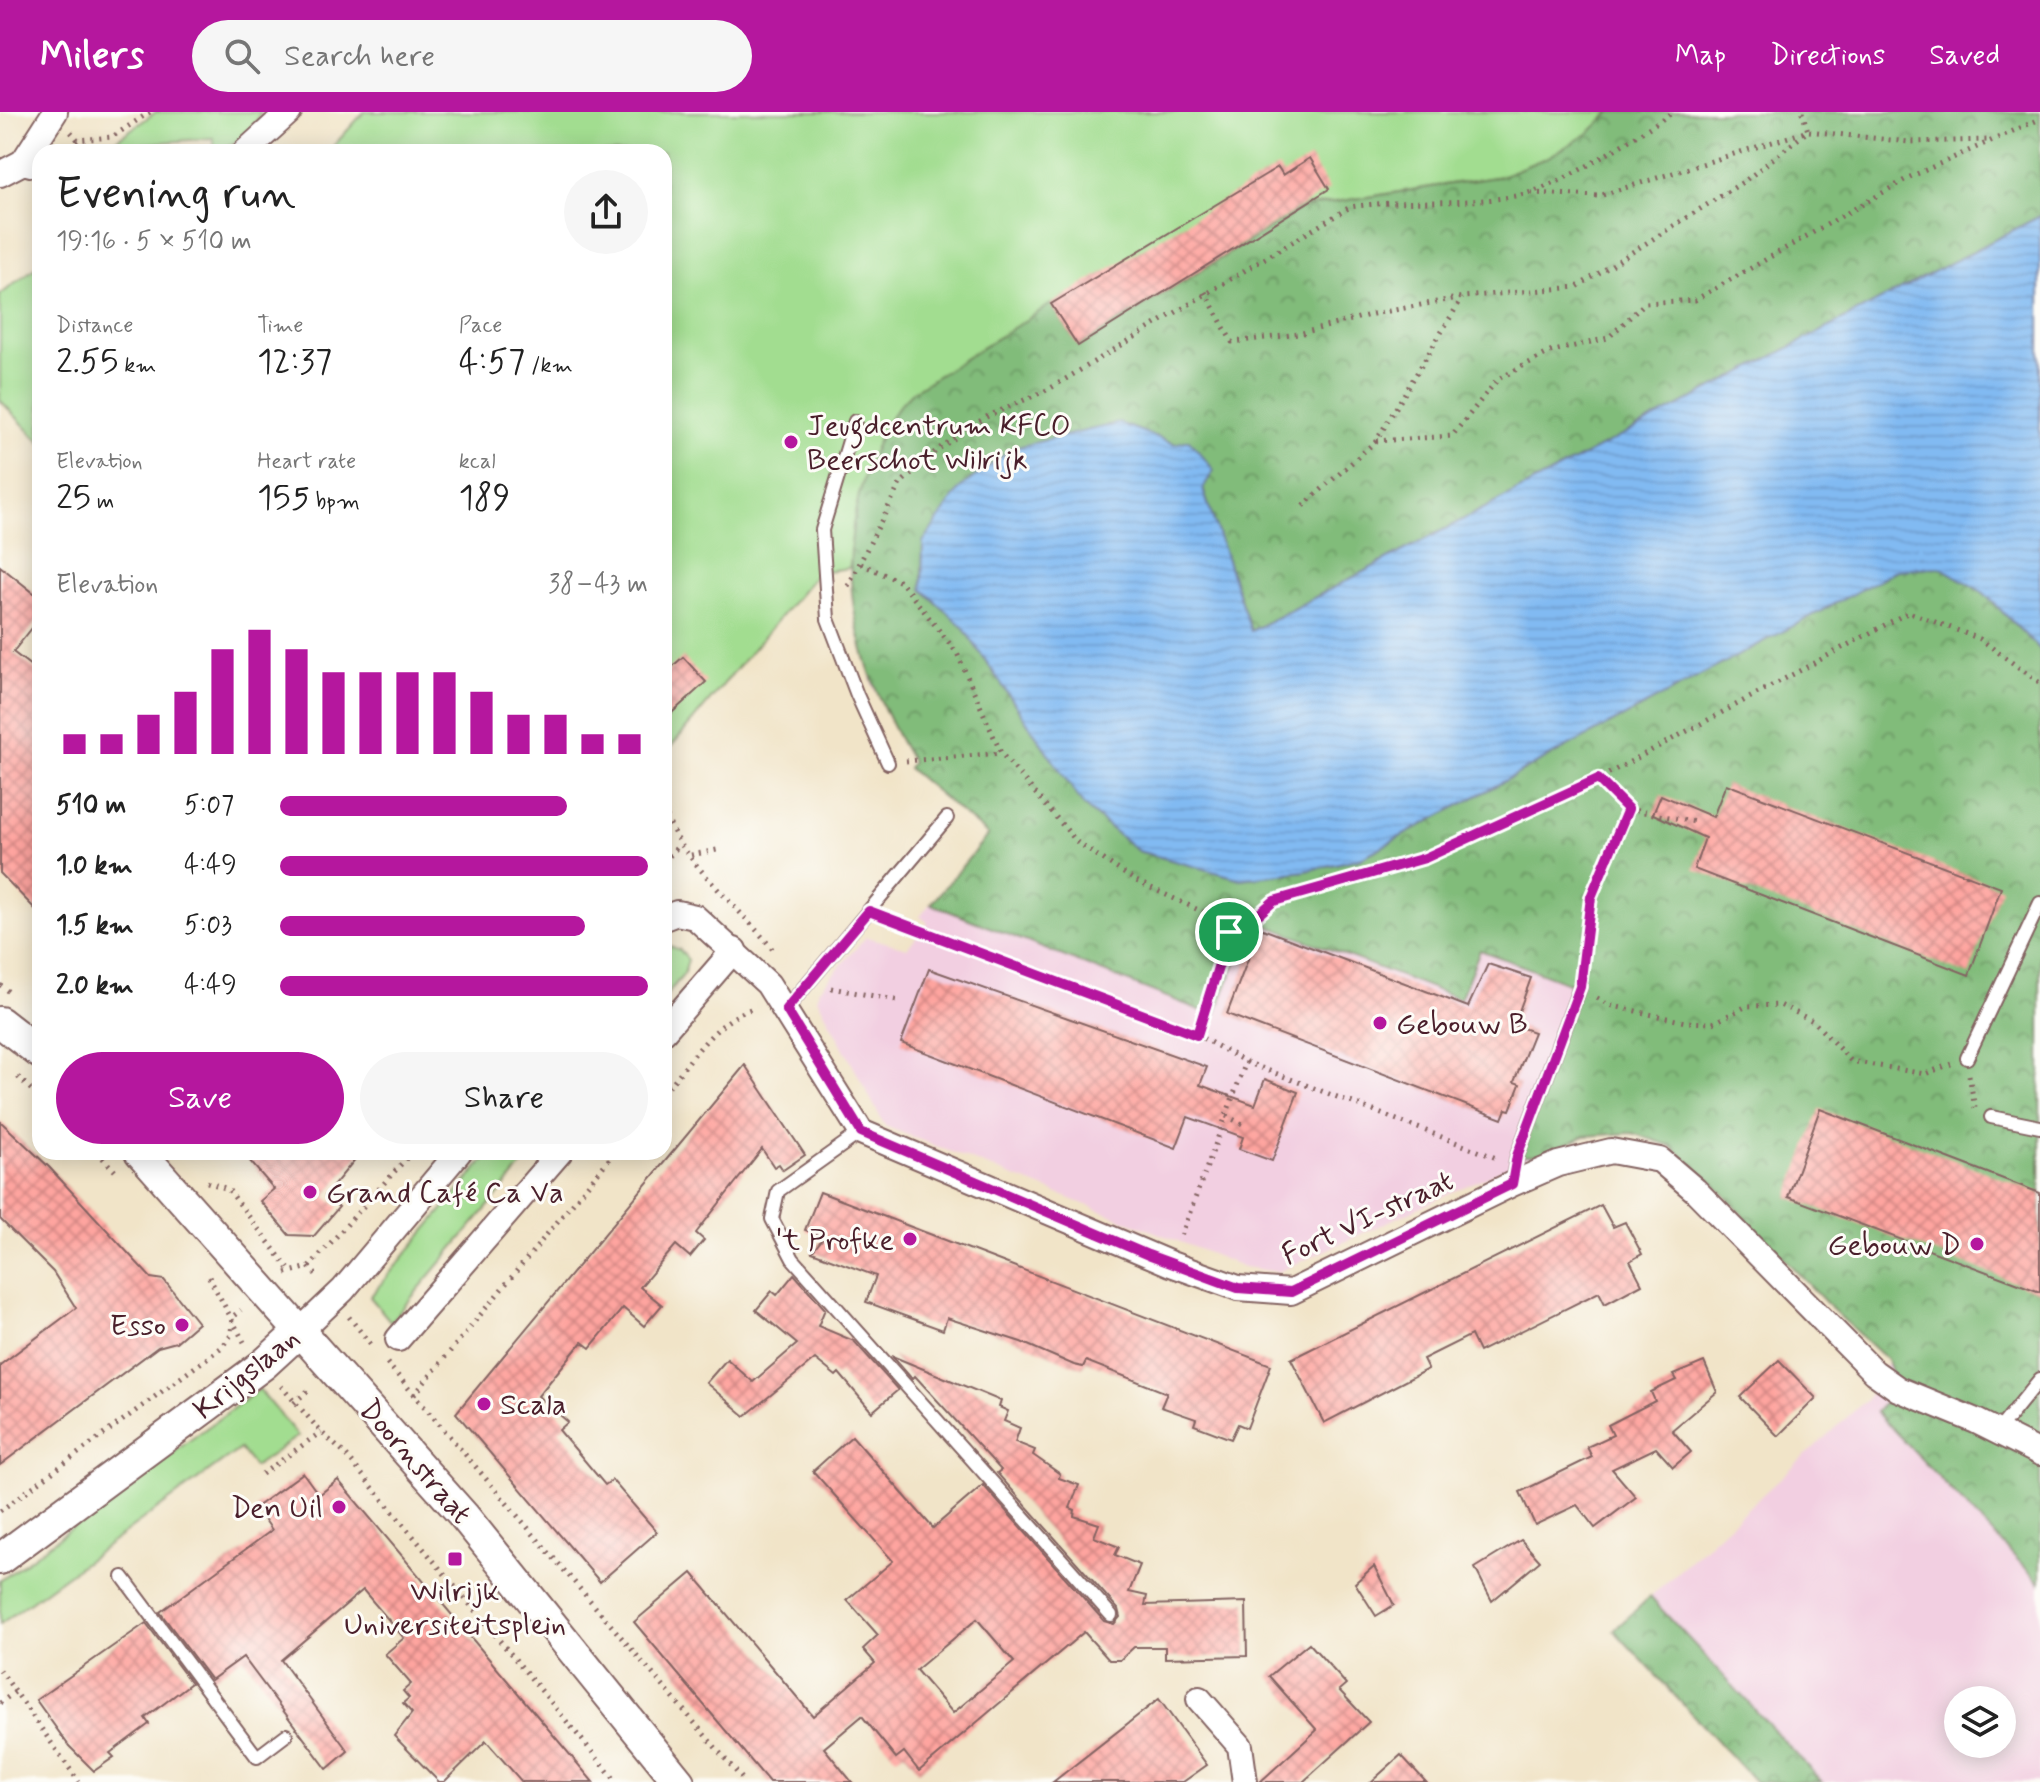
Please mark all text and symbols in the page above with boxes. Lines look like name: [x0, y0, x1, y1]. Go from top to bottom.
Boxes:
search box: [192, 20, 752, 92]
text: Milers: [40, 32, 144, 81]
icon: search: [220, 34, 264, 78]
text: Search here: [284, 37, 435, 76]
text: Map: [1675, 38, 1726, 75]
text: Directions: [1770, 38, 1885, 75]
text: Saved: [1929, 38, 2000, 75]
text: Evening run: [56, 166, 296, 224]
button: share: [564, 170, 648, 254]
text: 19:16 · 5 × 510 m: [56, 225, 252, 259]
text: Distance: [56, 312, 133, 340]
text: Time: [257, 312, 303, 340]
text: Pace: [459, 312, 502, 340]
text: 2.55: [56, 340, 118, 385]
text: 12:37: [257, 340, 332, 385]
text: 4:57: [459, 340, 525, 385]
text: km: [118, 352, 156, 380]
text: /km: [525, 352, 573, 380]
place label: Jeugdcentrum KFCO Beerschot Wilrijk: [807, 407, 1071, 480]
marker: Jeugdcentrum KFCO Beerschot Wilrijk: [782, 433, 800, 451]
text: Elevation: [56, 448, 143, 476]
text: Heart rate: [257, 448, 356, 476]
text: kcal: [459, 448, 496, 476]
text: 25: [56, 476, 91, 521]
text: 155: [257, 476, 310, 521]
text: 189: [459, 476, 510, 521]
text: m: [91, 488, 114, 516]
text: bpm: [310, 488, 360, 516]
text: Elevation: [56, 568, 158, 602]
text: 38–43 m: [548, 568, 648, 602]
text: 510 m: [56, 789, 126, 823]
text: 5:07: [184, 789, 234, 823]
text: 1.0 km: [56, 849, 133, 883]
text: 4:49: [184, 849, 237, 883]
pin: [1195, 898, 1263, 966]
text: 1.5 km: [56, 909, 134, 943]
text: 5:03: [184, 909, 232, 943]
icon: arrive: [1207, 910, 1251, 954]
text: 2.0 km: [56, 969, 134, 1003]
text: 4:49: [184, 969, 237, 1003]
place label: Gebouw B: [1396, 1005, 1528, 1044]
marker: Gebouw B: [1371, 1014, 1389, 1032]
button: Save: [56, 1052, 344, 1144]
button: Share: [360, 1052, 648, 1144]
street label: Fort VI-straat: [1276, 1162, 1460, 1275]
place label: Grand Café Ca Va: [326, 1174, 564, 1213]
marker: Grand Café Ca Va: [301, 1183, 319, 1201]
place label: 't Profke: [776, 1221, 894, 1260]
place label: Gebouw D: [1828, 1226, 1961, 1265]
marker: 't Profke: [901, 1230, 919, 1248]
marker: Gebouw D: [1968, 1235, 1986, 1253]
place label: Esso: [110, 1307, 166, 1346]
marker: Esso: [173, 1316, 191, 1334]
street label: Krijgslaan: [186, 1319, 308, 1429]
place label: Scala: [500, 1386, 567, 1425]
street label: Doornstraat: [350, 1391, 480, 1533]
marker: Scala: [475, 1395, 493, 1413]
place label: Den Uil: [231, 1489, 323, 1528]
marker: Den Uil: [330, 1498, 348, 1516]
marker: Wilrijk Universiteitsplein: [446, 1550, 464, 1568]
place label: Wilrijk Universiteitsplein: [344, 1572, 566, 1645]
map controls: [1944, 1686, 2016, 1758]
button: layers: [1944, 1686, 2016, 1758]

